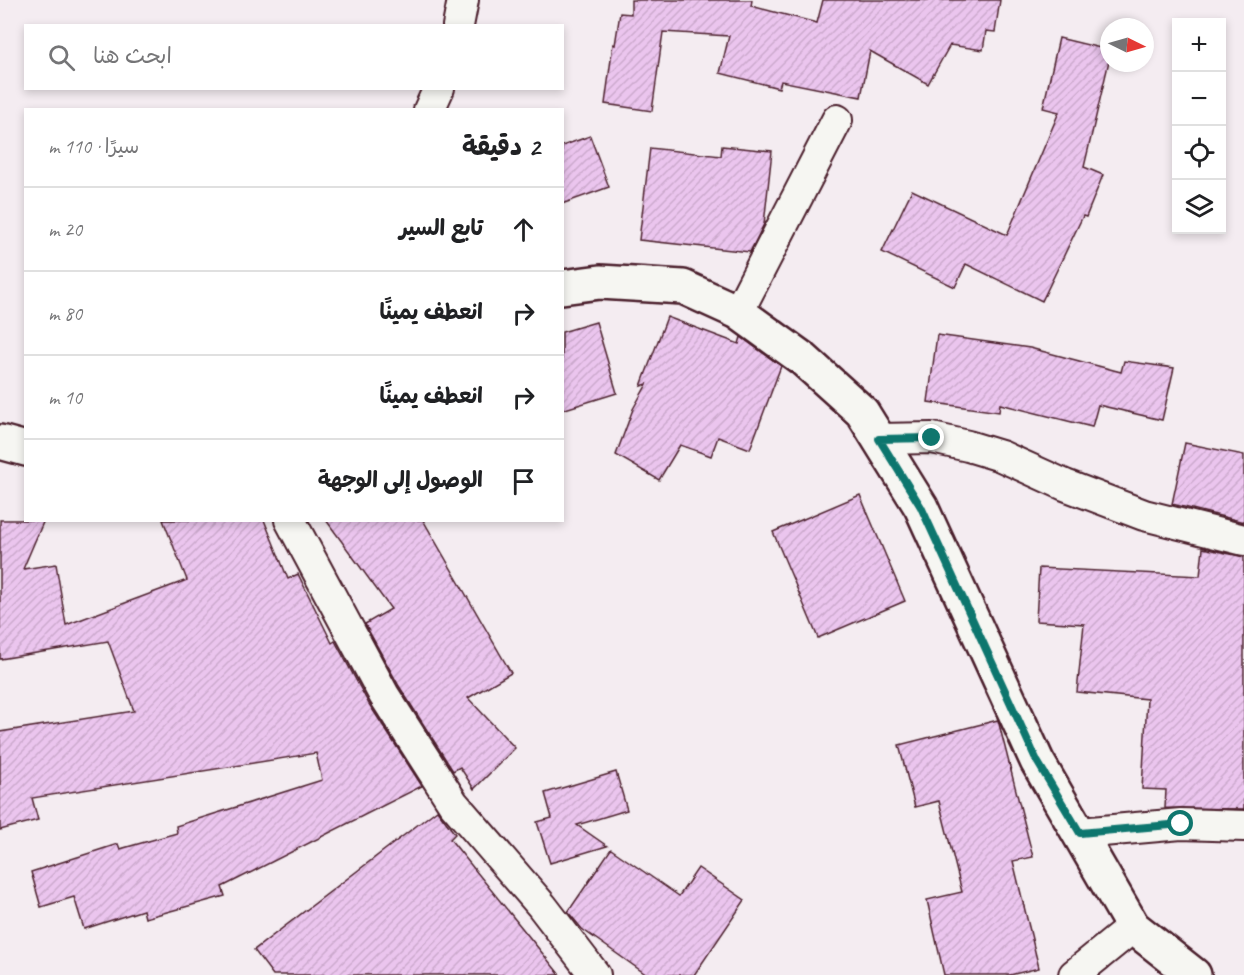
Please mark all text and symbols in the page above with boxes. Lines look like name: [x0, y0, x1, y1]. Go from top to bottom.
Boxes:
north arrow: [1100, 18, 1154, 72]
map controls: [1172, 18, 1226, 234]
button: +: [1172, 18, 1226, 72]
search box: [24, 24, 564, 90]
icon: search: [45, 41, 78, 74]
text: ابحث هنا: [93, 42, 172, 70]
button: −: [1172, 72, 1226, 126]
button: locate: [1172, 126, 1226, 180]
text: 2 دقيقة: [462, 130, 540, 163]
text: سيرًا · 110 m: [48, 134, 139, 159]
button: layers: [1172, 180, 1226, 234]
icon: ahead: [507, 213, 540, 246]
text: تابع السير: [399, 214, 483, 242]
text: 20 m: [48, 217, 82, 242]
icon: right: [507, 297, 540, 330]
text: انعطف يمينًا: [379, 298, 483, 326]
text: 80 m: [48, 301, 82, 326]
icon: right: [507, 381, 540, 414]
text: انعطف يمينًا: [379, 382, 483, 410]
text: 10 m: [48, 385, 82, 410]
route end: [918, 424, 944, 450]
icon: arrive: [507, 465, 540, 498]
text: الوصول إلى الوجهة: [318, 466, 483, 494]
route start: [1167, 810, 1193, 836]

